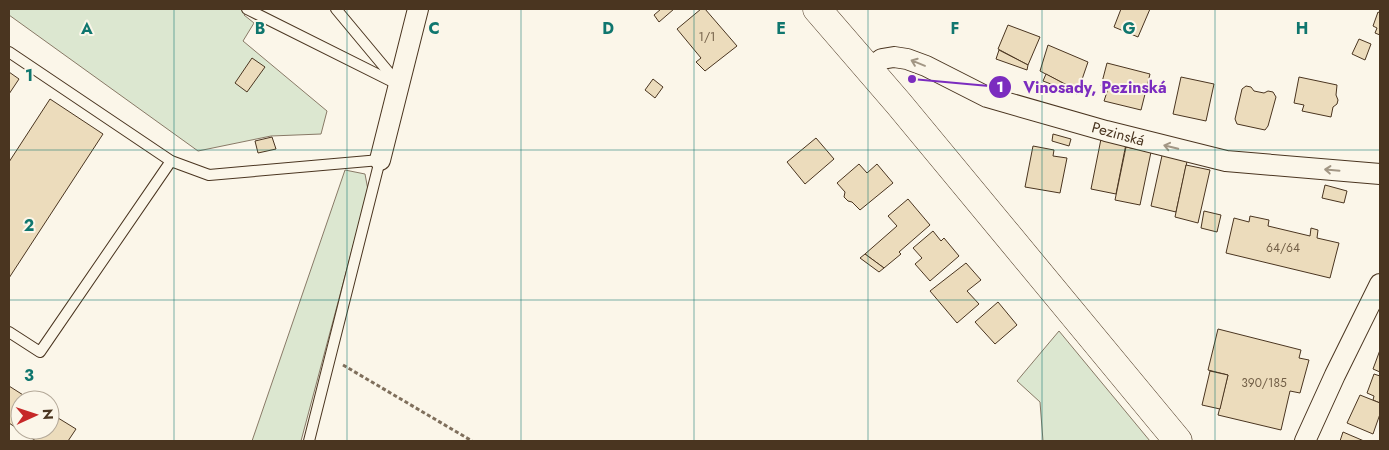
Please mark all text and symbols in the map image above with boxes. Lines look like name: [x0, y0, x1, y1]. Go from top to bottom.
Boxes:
text: A: [80, 17, 93, 40]
text: B: [255, 17, 265, 40]
text: C: [428, 17, 440, 40]
text: D: [602, 17, 614, 40]
text: E: [776, 17, 786, 40]
text: F: [951, 17, 959, 40]
text: G: [1122, 17, 1136, 40]
text: H: [1296, 17, 1308, 40]
house number: 1/1: [699, 28, 715, 46]
one-way arrow: [911, 58, 926, 68]
text: 1: [25, 64, 33, 87]
callout: Vinosady, Pezinská: [988, 72, 1177, 103]
text: 1: [996, 76, 1004, 98]
text: Vinosady, Pezinská: [1022, 76, 1167, 99]
street label: Pezinská: [1089, 116, 1147, 152]
one-way arrow: [1164, 142, 1180, 151]
one-way arrow: [1324, 165, 1340, 175]
text: 2: [24, 214, 34, 237]
house number: 64/64: [1266, 239, 1300, 257]
text: 3: [24, 364, 34, 387]
house number: 390/185: [1241, 374, 1287, 392]
north arrow: [10, 390, 60, 440]
text: N: [38, 408, 58, 420]

